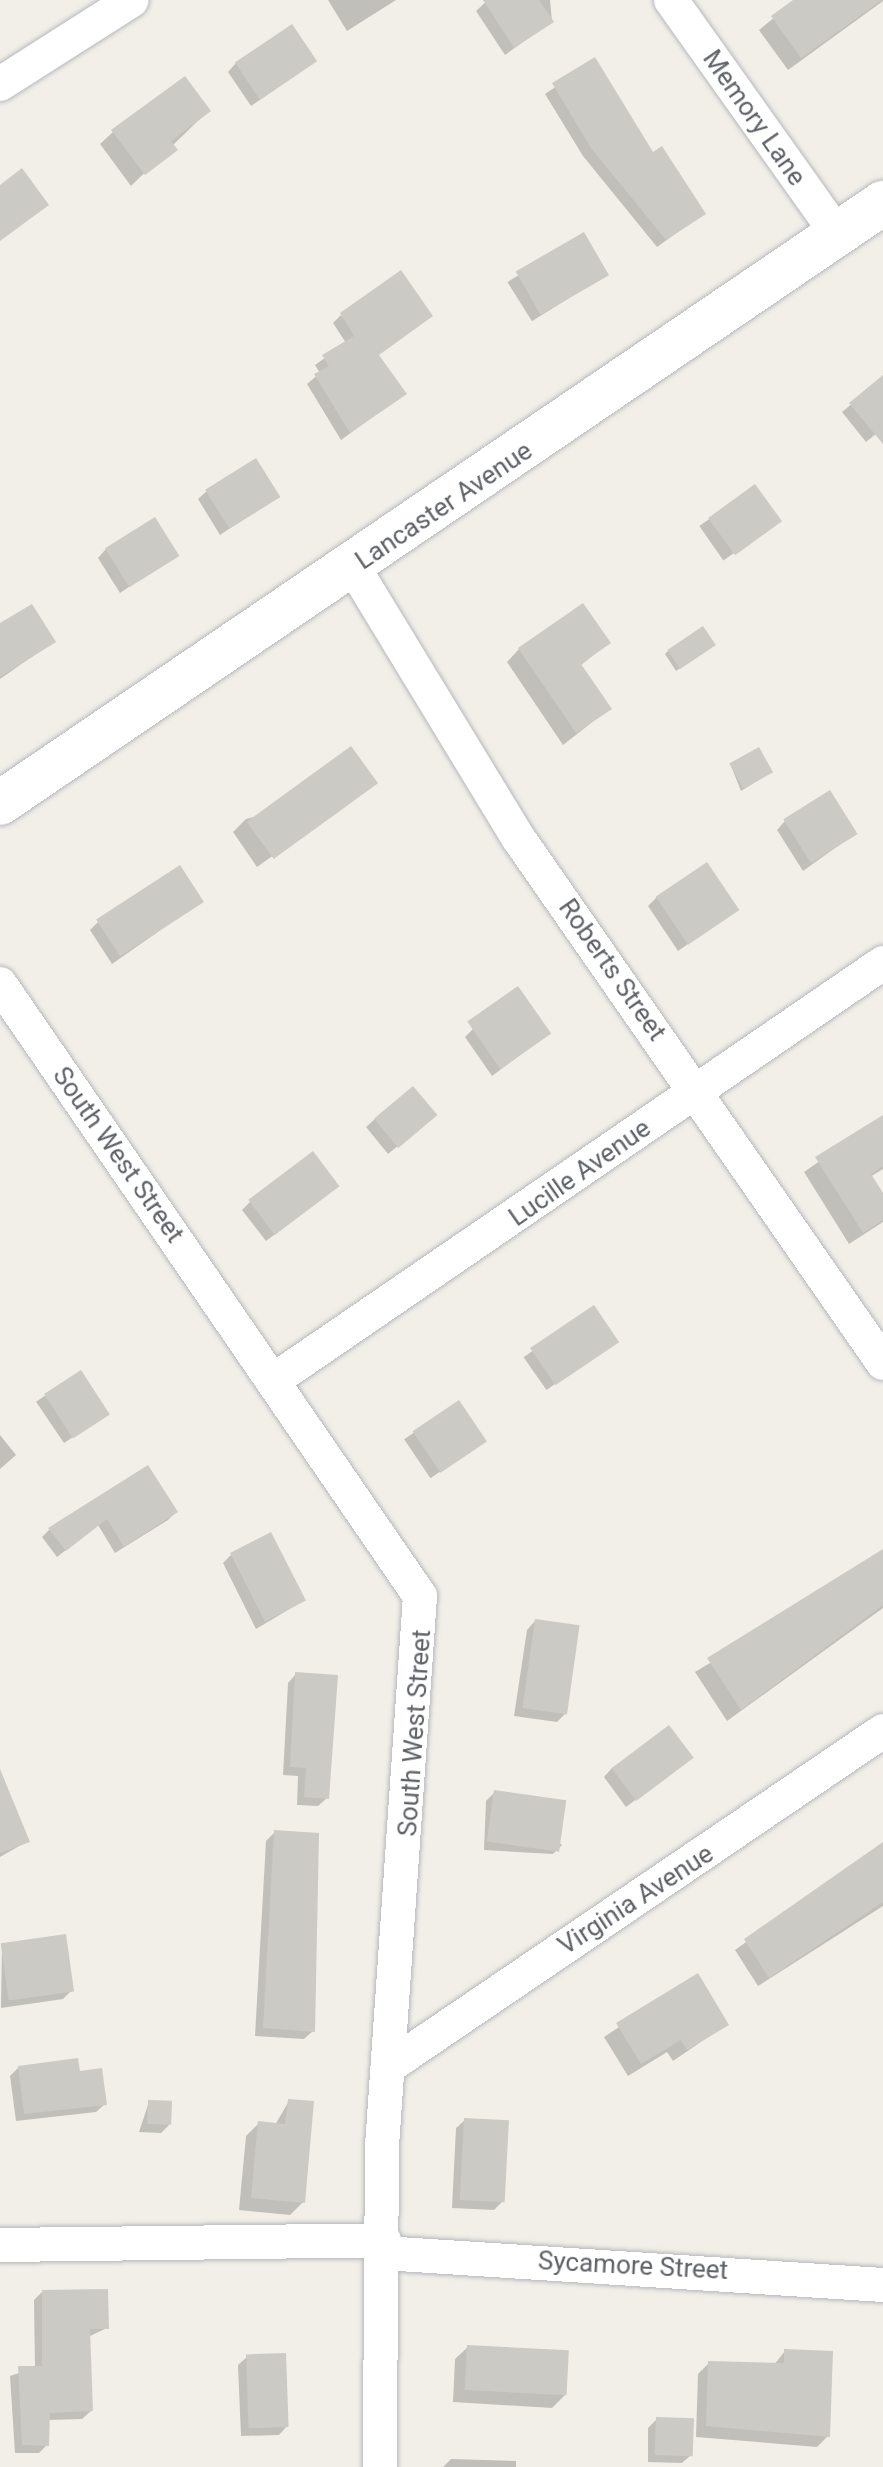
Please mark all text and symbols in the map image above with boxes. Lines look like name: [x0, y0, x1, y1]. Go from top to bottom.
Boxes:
street label: Memory Lane: [696, 44, 812, 192]
street label: Lancaster Avenue: [350, 435, 538, 577]
street label: Roberts Street: [552, 893, 672, 1047]
street label: South West Street: [46, 1061, 190, 1249]
street label: Lucille Avenue: [503, 1113, 657, 1233]
street label: South West Street: [392, 1629, 438, 1837]
street label: Virginia Avenue: [553, 1838, 719, 1962]
street label: Sycamore Street: [537, 2245, 729, 2287]

